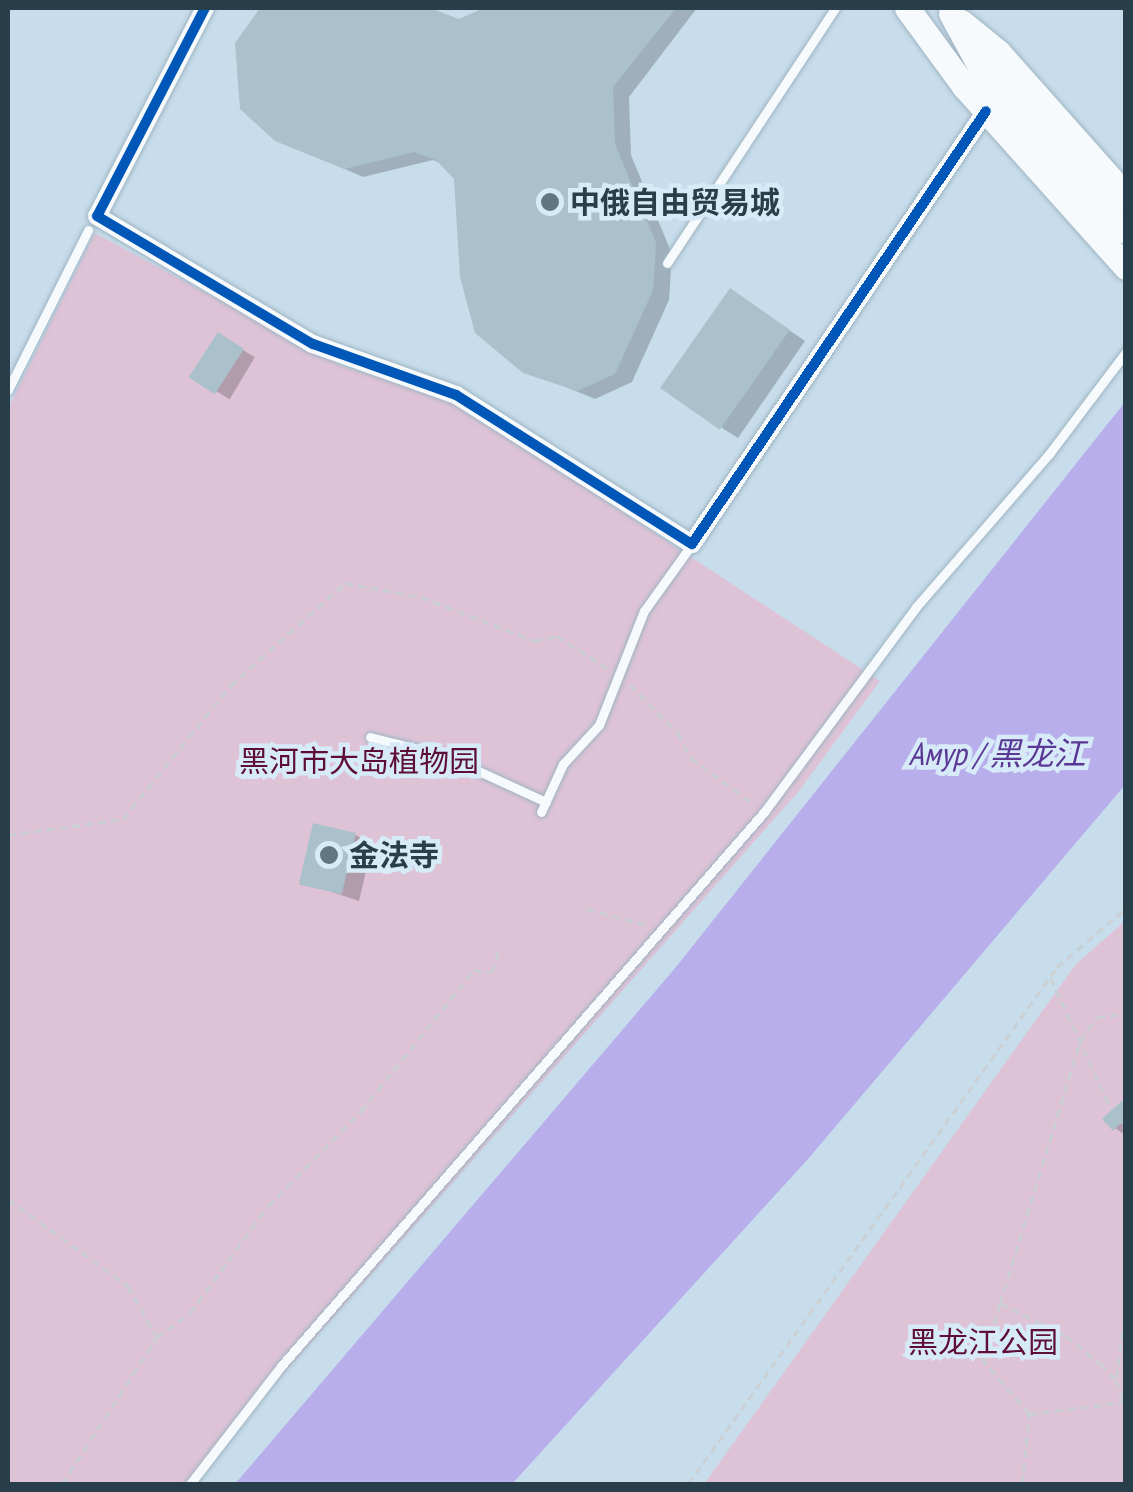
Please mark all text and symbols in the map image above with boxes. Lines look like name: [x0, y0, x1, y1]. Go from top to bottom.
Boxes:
place label: 中俄自由贸易城: [570, 184, 780, 220]
marker: 中俄自由贸易城: [539, 191, 561, 213]
water label: Амур / 黑龙江: [909, 734, 1085, 772]
park label: 黑河市大岛植物园: [239, 743, 479, 779]
place label: 金法寺: [349, 837, 439, 873]
marker: 金法寺: [318, 844, 340, 866]
park label: 黑龙江公园: [908, 1324, 1058, 1360]

